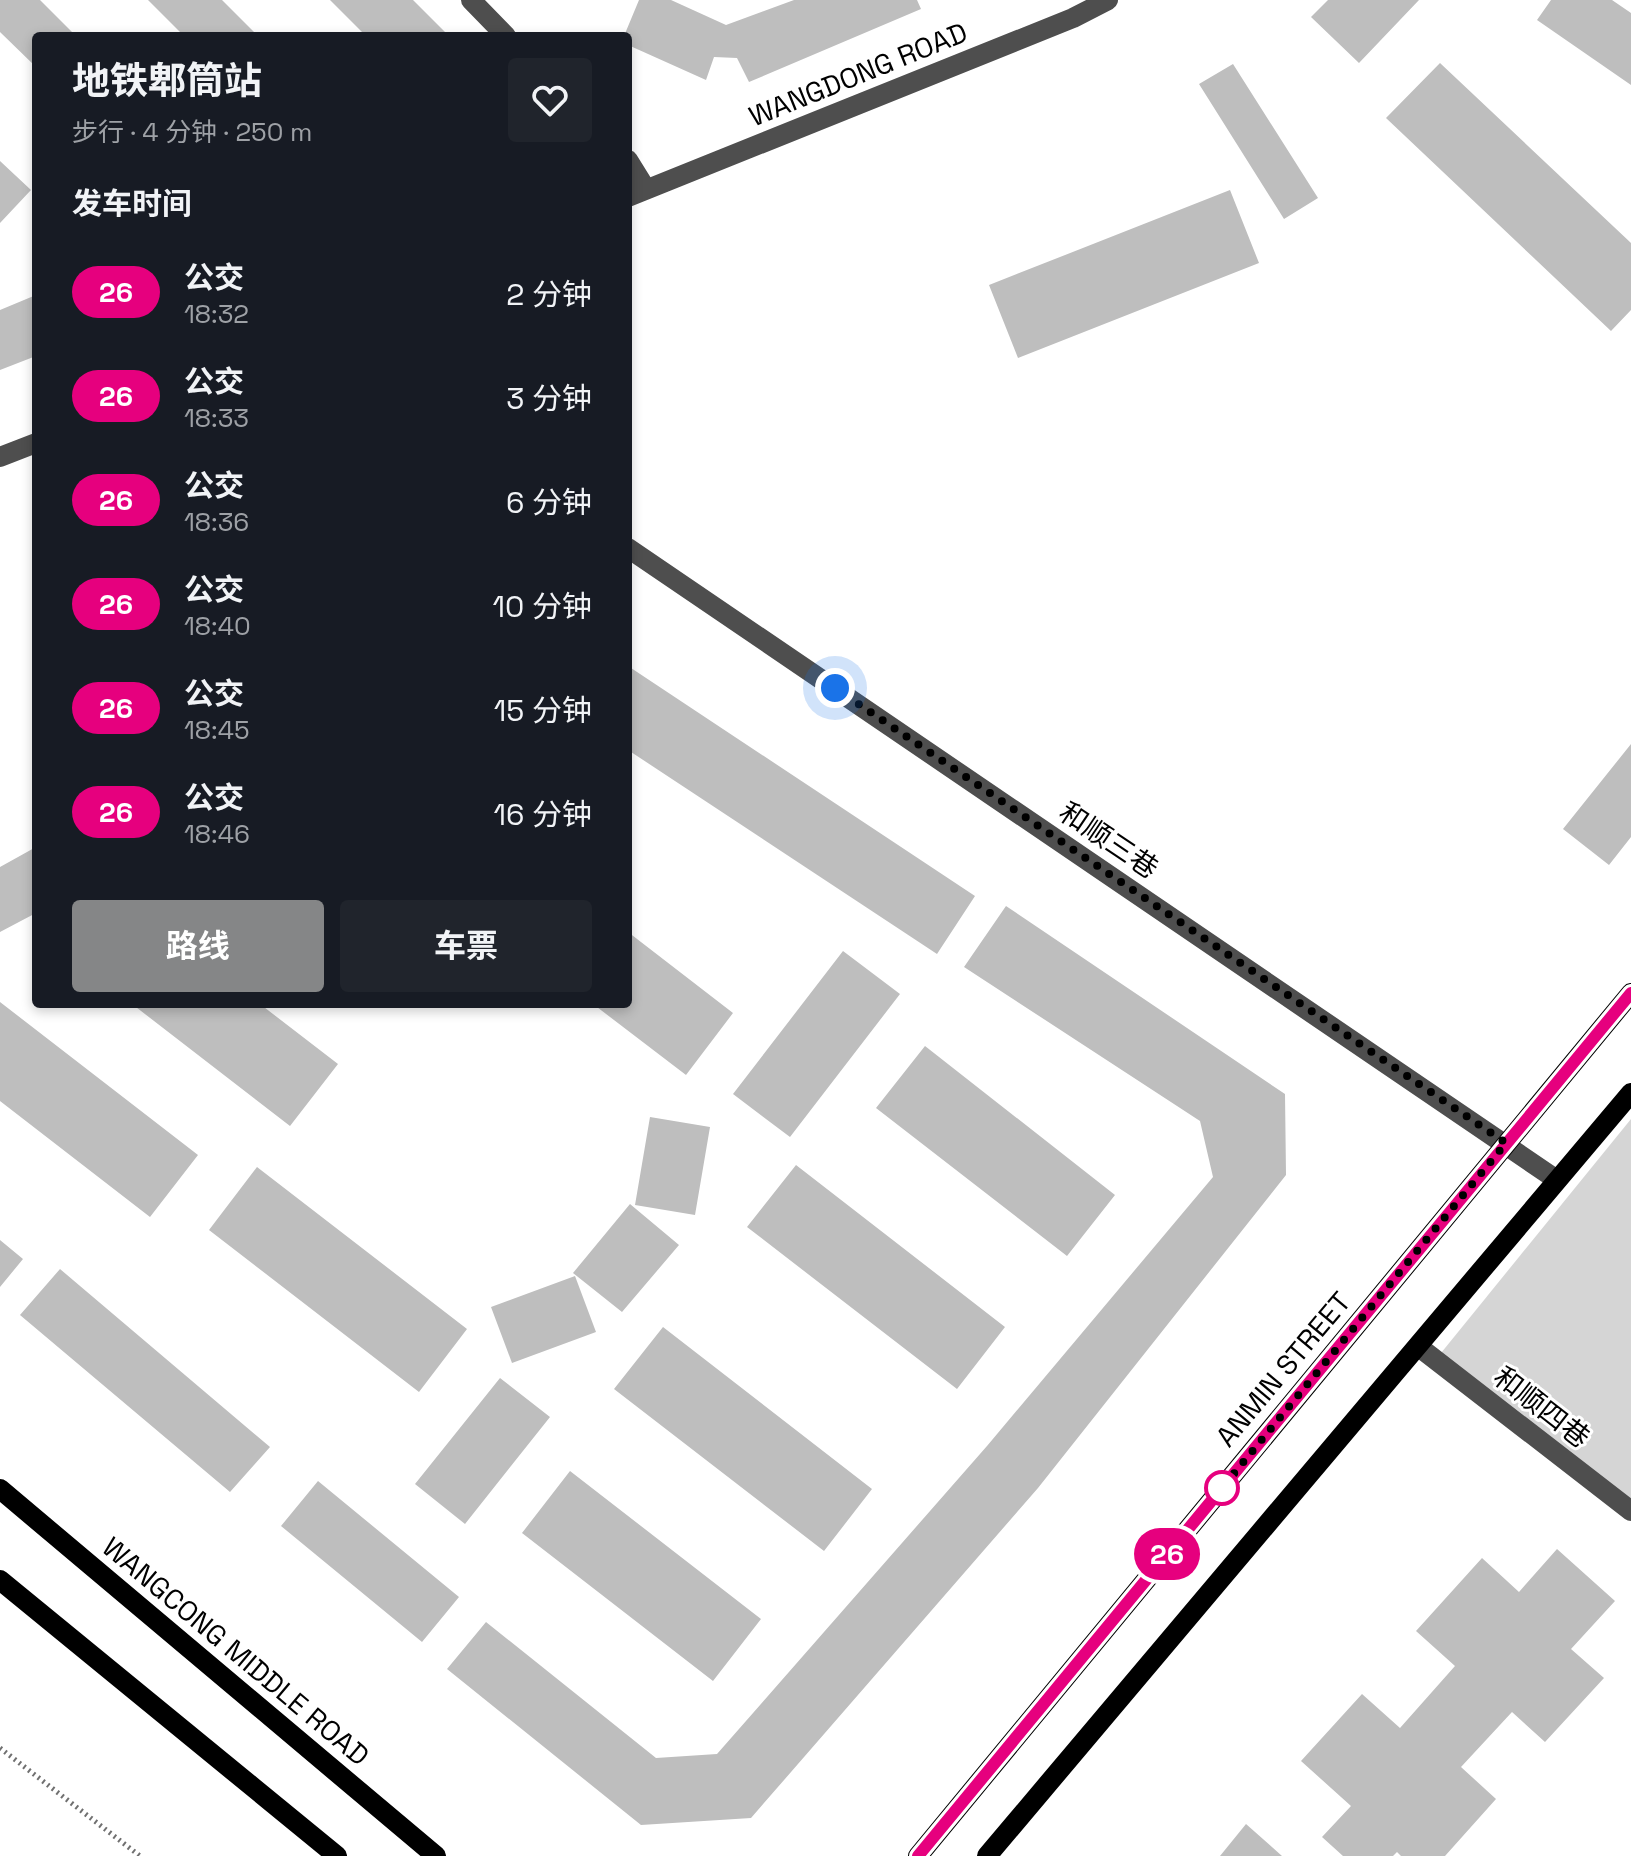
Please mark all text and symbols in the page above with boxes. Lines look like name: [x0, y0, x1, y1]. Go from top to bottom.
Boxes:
street label: WANGDONG ROAD: [744, 14, 972, 134]
text: 地铁郫筒站: [72, 57, 262, 105]
button: heart: [508, 58, 592, 142]
text: 步行 · 4 分钟 · 250 m: [72, 115, 312, 149]
text: 发车时间: [72, 184, 192, 223]
text: 公交: [184, 258, 244, 297]
text: 26: [99, 274, 133, 310]
text: 2 分钟: [506, 275, 592, 314]
text: 18:32: [184, 297, 249, 331]
text: 公交: [184, 362, 244, 401]
text: 26: [99, 378, 133, 414]
text: 3 分钟: [506, 379, 592, 418]
text: 18:33: [184, 401, 249, 435]
text: 公交: [184, 466, 244, 505]
text: 26: [99, 482, 133, 518]
text: 6 分钟: [506, 483, 592, 522]
text: 18:36: [184, 505, 249, 539]
text: 公交: [184, 570, 244, 609]
text: 26: [99, 586, 133, 622]
text: 10 分钟: [493, 587, 592, 626]
text: 18:40: [184, 609, 251, 643]
your location: [815, 668, 855, 708]
text: 公交: [184, 674, 244, 713]
text: 26: [99, 690, 133, 726]
text: 15 分钟: [494, 691, 592, 730]
text: 18:45: [184, 713, 249, 747]
text: 公交: [184, 778, 244, 817]
text: 26: [99, 794, 133, 830]
street label: 和顺三巷: [1053, 794, 1165, 886]
text: 16 分钟: [493, 795, 592, 834]
text: 18:46: [184, 817, 250, 851]
button: 路线: [72, 900, 324, 992]
button: 车票: [340, 900, 592, 992]
street label: ANMIN STREET: [1208, 1284, 1358, 1454]
street label: 和顺四巷: [1487, 1358, 1597, 1456]
unlabelled marker: [1205, 1471, 1239, 1505]
line badge: 26: [1131, 1528, 1203, 1580]
street label: WANGCONG MIDDLE ROAD: [95, 1529, 377, 1773]
text: 26: [1150, 1536, 1184, 1572]

